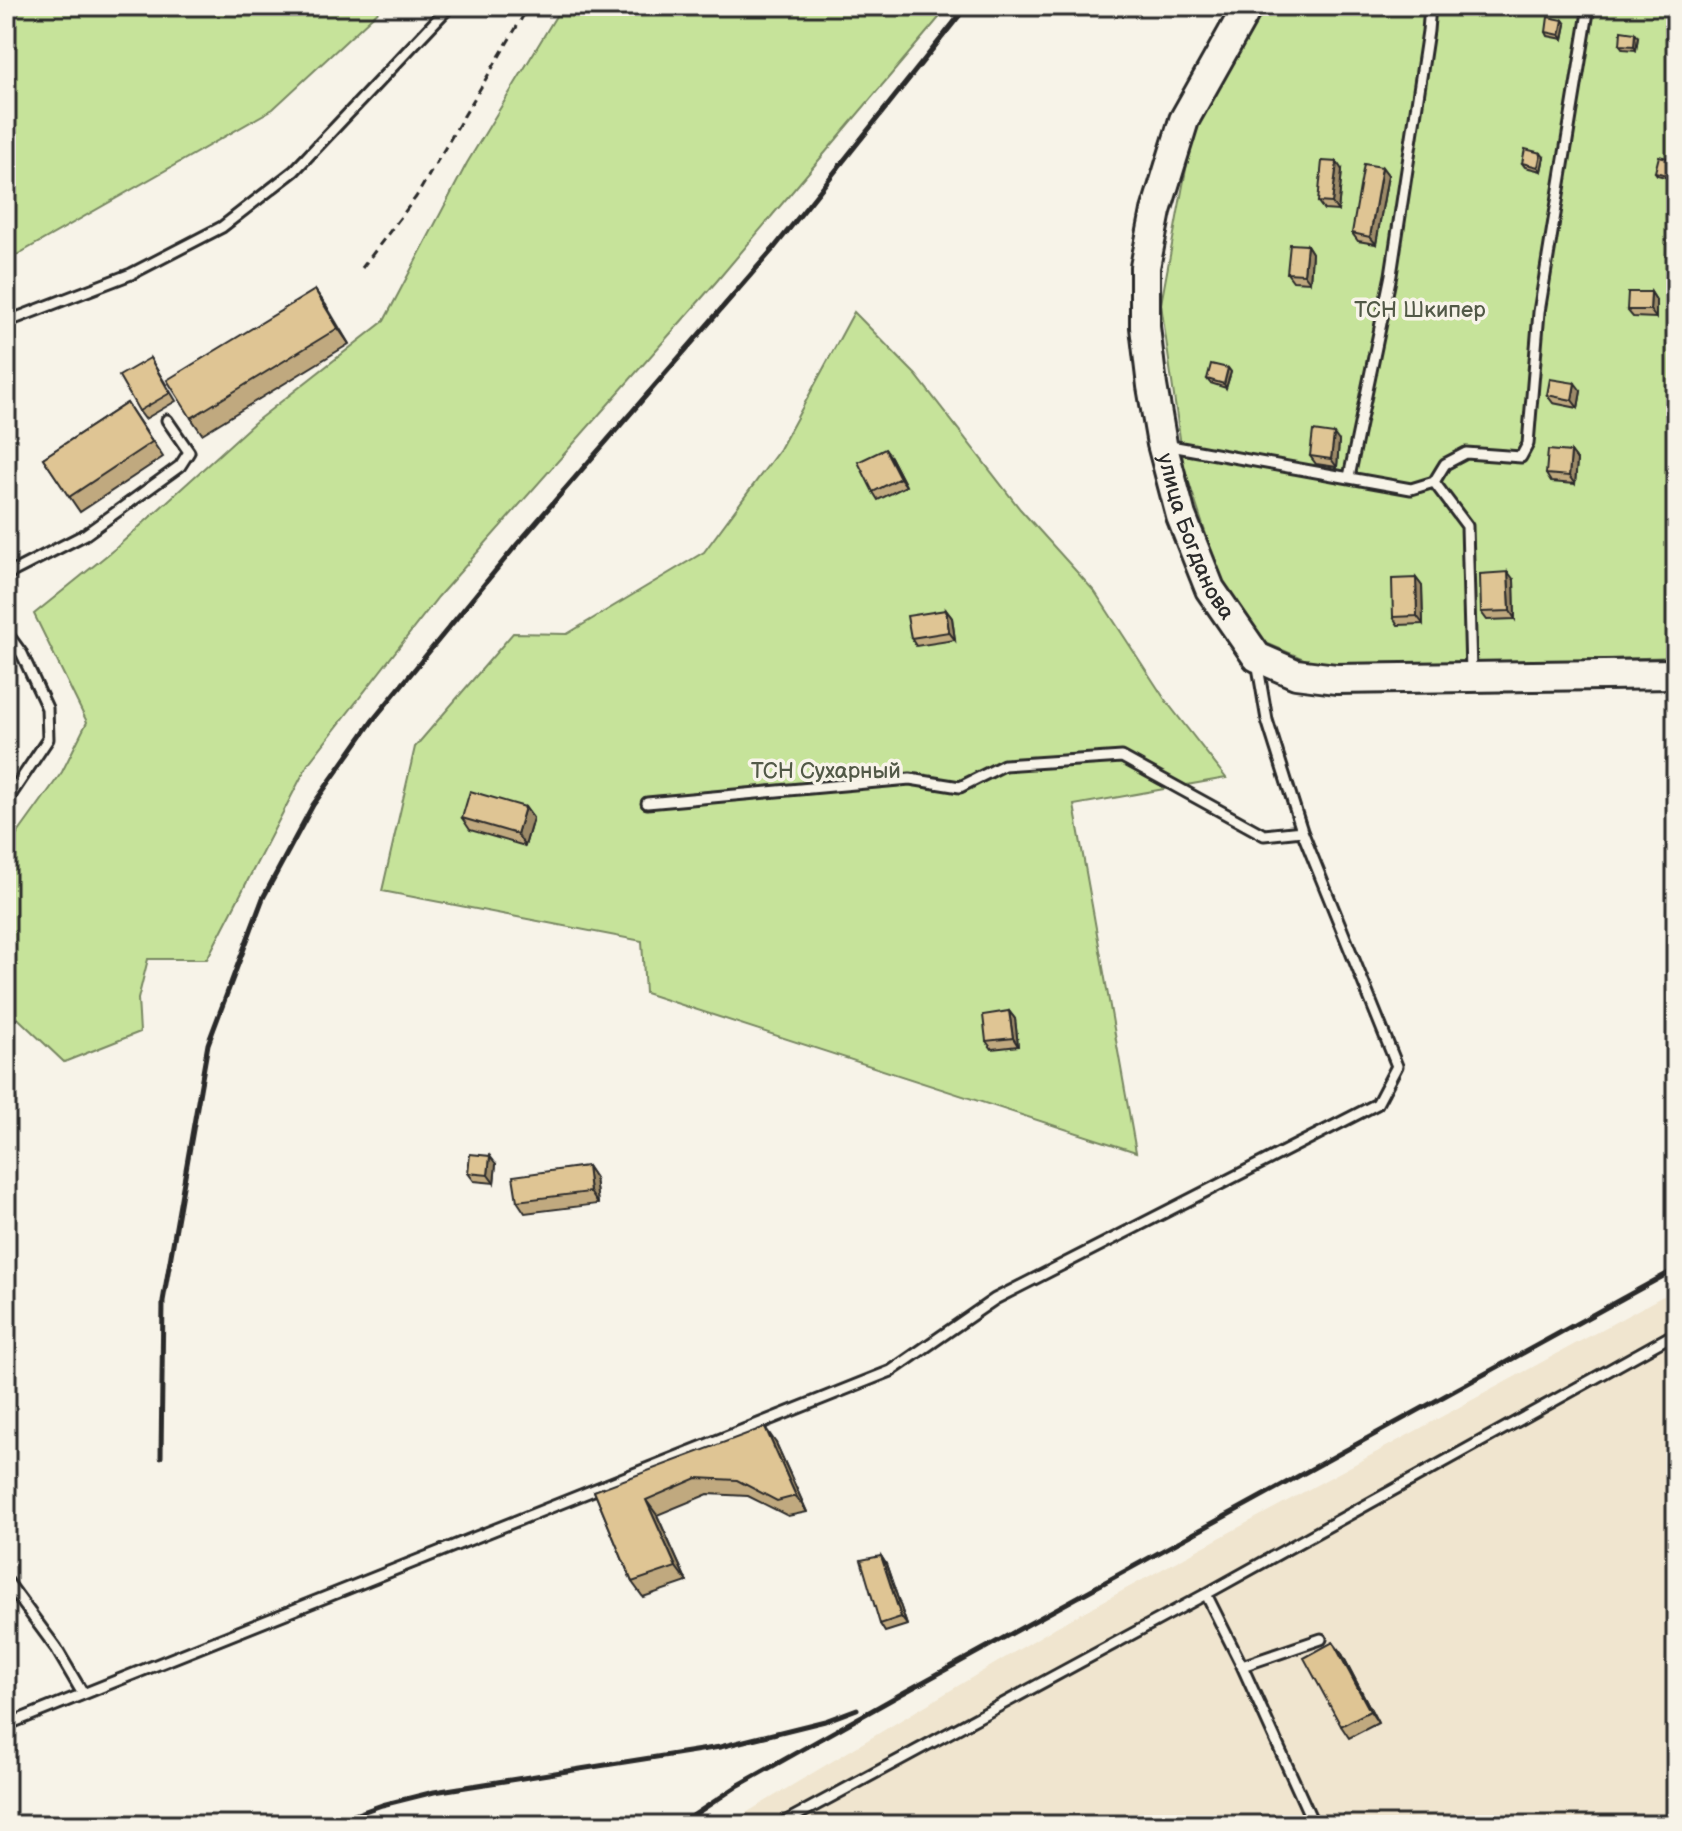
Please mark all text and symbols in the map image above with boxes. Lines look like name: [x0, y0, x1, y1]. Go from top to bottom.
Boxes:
park label: ТСН Шкипер: [1354, 297, 1486, 324]
street label: улица Богданова: [1152, 450, 1241, 625]
park label: ТСН Сухарный: [751, 758, 901, 785]

